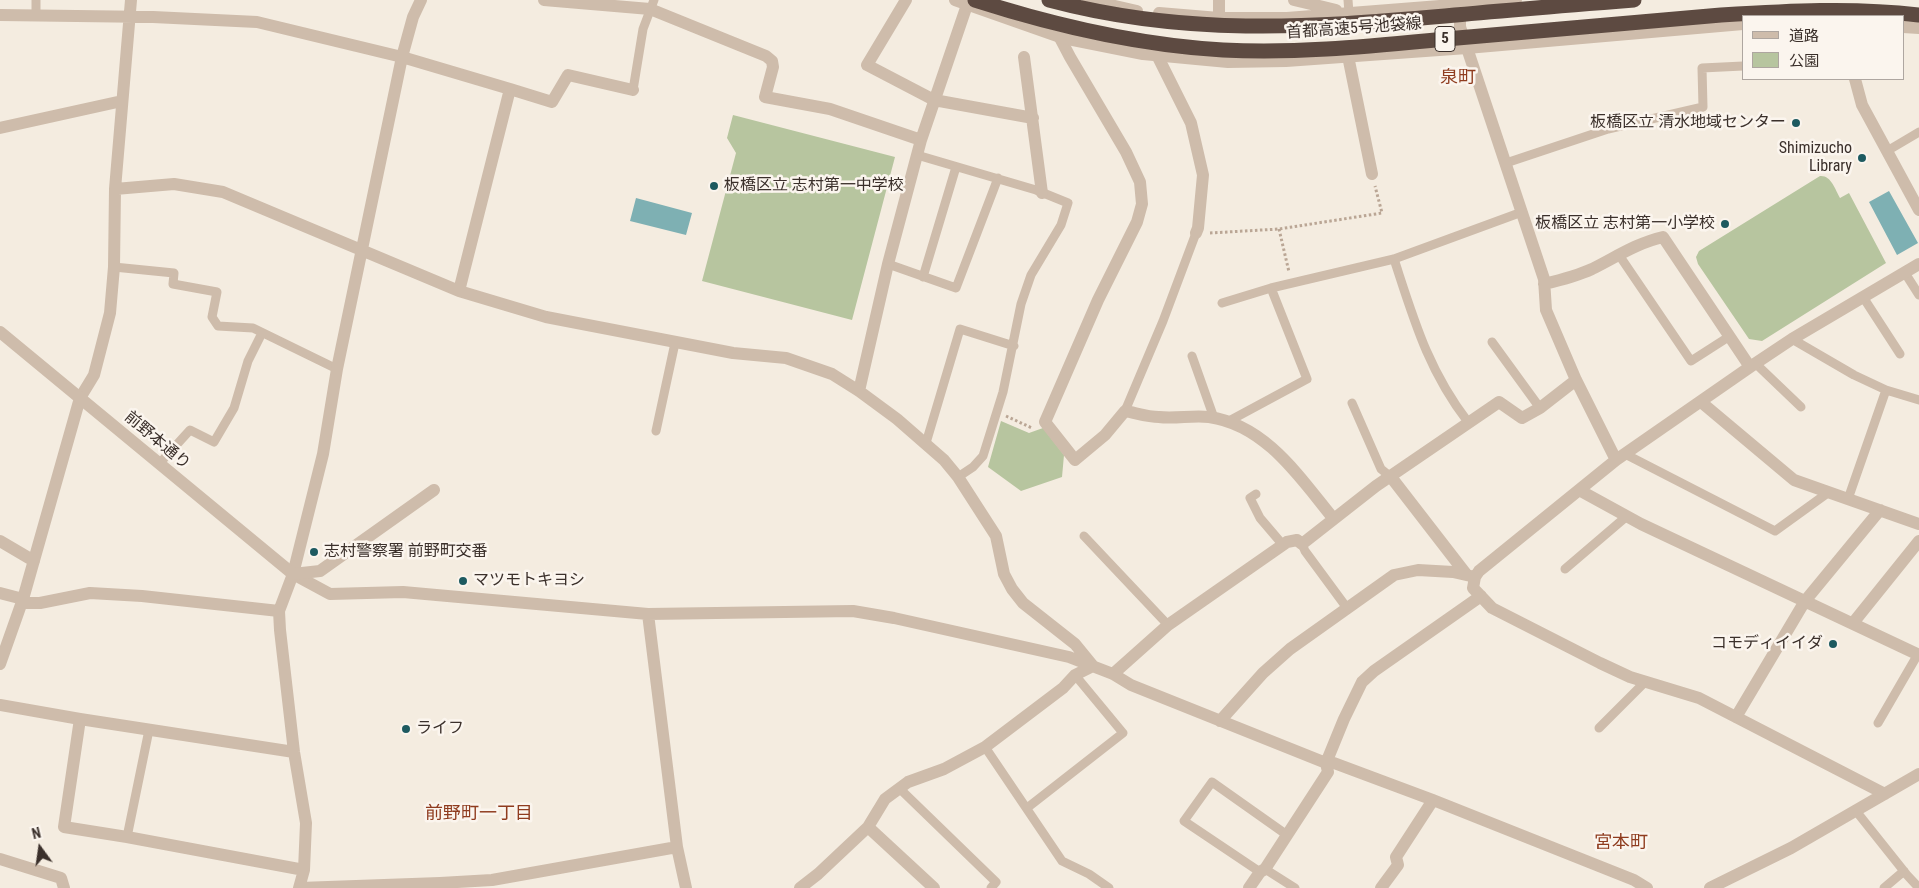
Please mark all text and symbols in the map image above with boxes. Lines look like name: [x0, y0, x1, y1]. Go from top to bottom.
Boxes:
street label: 首都高速5号池袋線: [1286, 15, 1422, 43]
legend: [1742, 15, 1904, 80]
road number: 5: [1435, 26, 1455, 52]
text: 道路: [1789, 27, 1819, 45]
text: 公園: [1789, 52, 1819, 70]
district label: 泉町: [1440, 67, 1476, 89]
place label: 板橋区立 清水地域センター: [1590, 113, 1786, 133]
marker: 板橋区立 清水地域センター: [1790, 117, 1802, 129]
place label: Shimizucho Library: [1779, 139, 1852, 177]
marker: Shimizucho Library: [1856, 152, 1868, 164]
place label: 板橋区立 志村第一中学校: [724, 176, 904, 196]
marker: 板橋区立 志村第一中学校: [708, 180, 720, 192]
place label: 板橋区立 志村第一小学校: [1535, 214, 1715, 234]
marker: 板橋区立 志村第一小学校: [1719, 218, 1731, 230]
street label: 前野本通り: [120, 408, 194, 474]
place label: 志村警察署 前野町交番: [324, 542, 488, 562]
marker: 志村警察署 前野町交番: [308, 546, 320, 558]
place label: マツモトキヨシ: [473, 571, 585, 591]
marker: マツモトキヨシ: [457, 575, 469, 587]
place label: コモディイイダ: [1711, 634, 1823, 654]
marker: コモディイイダ: [1827, 638, 1839, 650]
place label: ライフ: [416, 719, 464, 739]
marker: ライフ: [400, 723, 412, 735]
district label: 前野町一丁目: [425, 803, 533, 825]
north arrow: [15, 823, 65, 873]
text: N: [30, 825, 42, 842]
district label: 宮本町: [1594, 832, 1648, 854]

